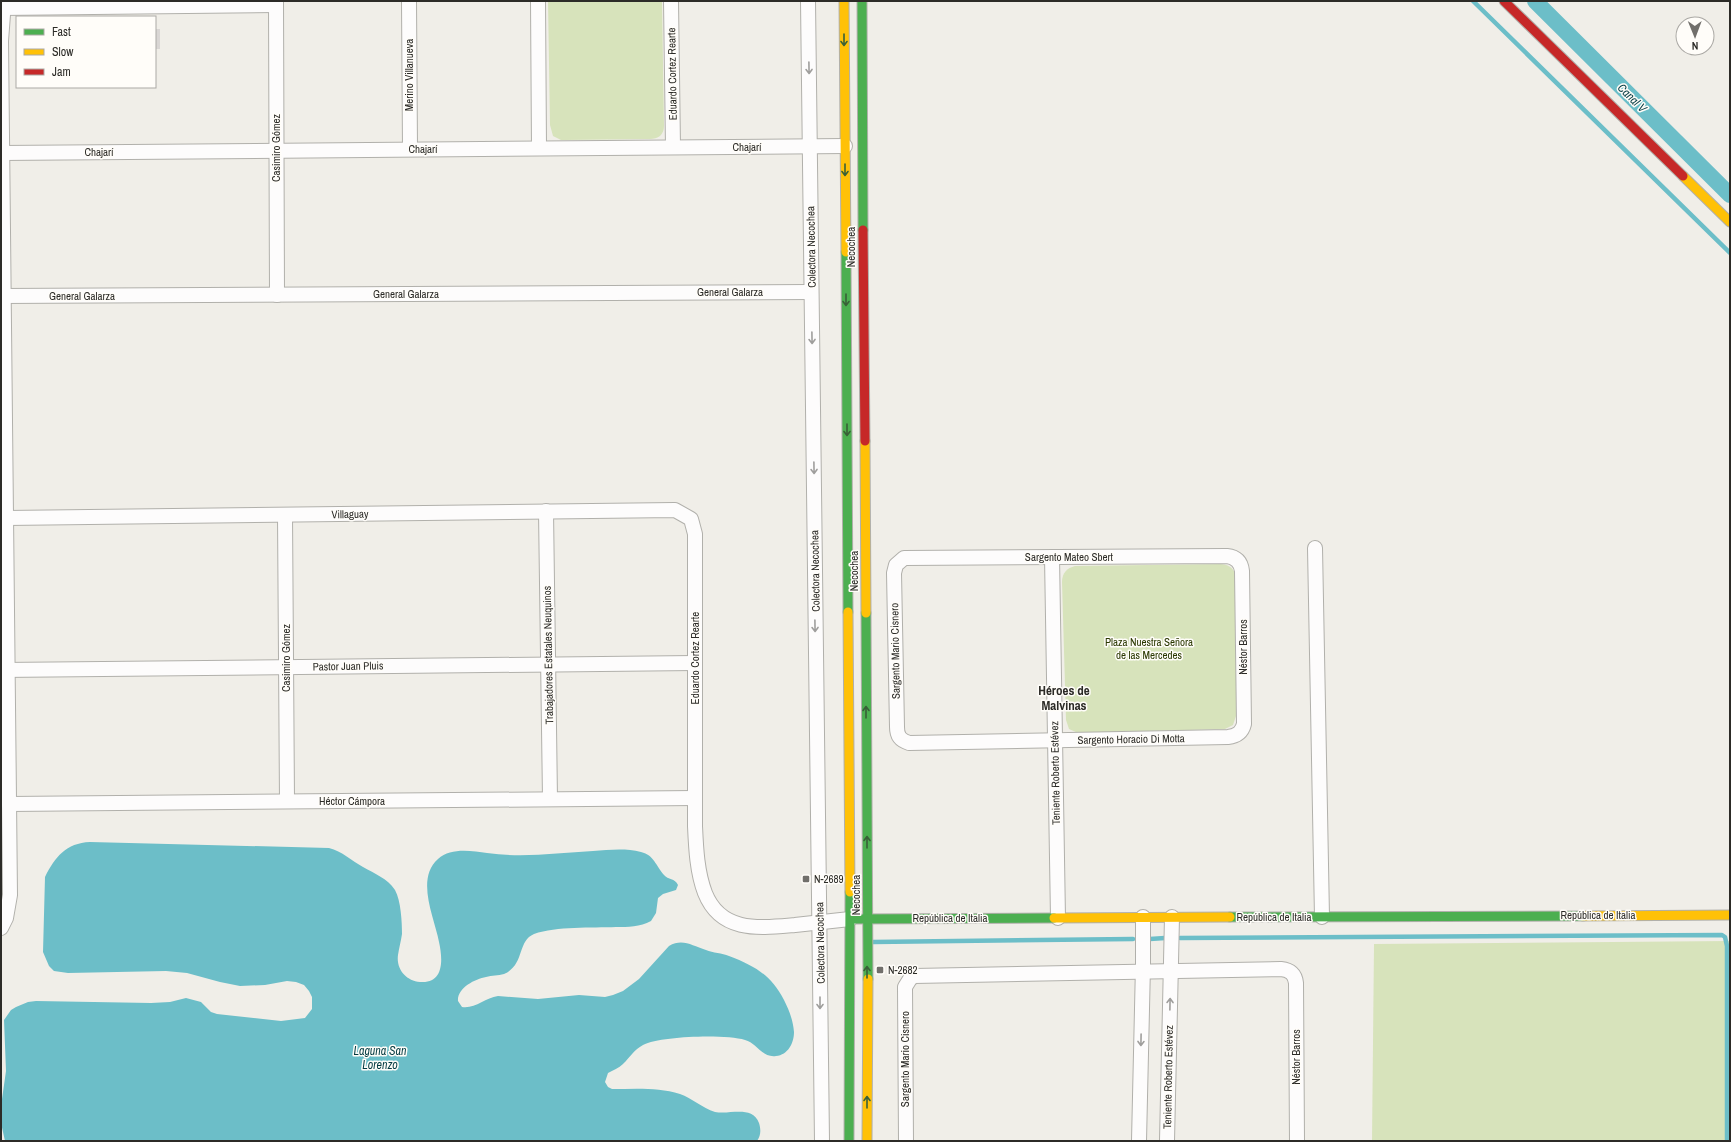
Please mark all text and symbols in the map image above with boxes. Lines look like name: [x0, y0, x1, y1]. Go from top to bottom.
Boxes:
legend: [16, 16, 156, 88]
north arrow: [1675, 16, 1715, 56]
text: Fast: [52, 24, 71, 40]
street label: Eduardo Cortez Rearte: [664, 28, 680, 120]
one-way arrow: [840, 33, 848, 46]
street label: Merino Villanueva: [402, 39, 416, 111]
text: N: [1692, 39, 1699, 53]
text: Slow: [52, 44, 74, 60]
one-way arrow: [805, 61, 813, 74]
text: Jam: [52, 64, 71, 80]
water label: Canal V: [1614, 80, 1651, 117]
street label: Casimiro Gómez: [269, 113, 283, 182]
street label: Chajarí: [732, 140, 762, 154]
street label: Chajarí: [408, 142, 438, 156]
street label: Chajarí: [84, 145, 114, 159]
one-way arrow: [841, 163, 849, 176]
street label: Colectora Necochea: [803, 206, 819, 288]
street label: Necochea: [844, 227, 858, 267]
street label: General Galarza: [697, 285, 763, 299]
street label: General Galarza: [373, 287, 439, 301]
street label: General Galarza: [49, 289, 115, 303]
one-way arrow: [842, 293, 850, 306]
one-way arrow: [808, 331, 816, 344]
one-way arrow: [843, 423, 851, 436]
one-way arrow: [810, 461, 818, 474]
street label: Villaguay: [331, 507, 369, 521]
street label: Colectora Necochea: [807, 530, 823, 612]
street label: Sargento Mateo Sbert: [1025, 550, 1114, 564]
street label: Necochea: [847, 551, 861, 591]
street label: Trabajadores Estatales Neuquinos: [540, 585, 556, 724]
street label: Sargento Mario Cisnero: [887, 603, 903, 699]
street label: Eduardo Cortez Rearte: [688, 612, 702, 704]
one-way arrow: [812, 619, 819, 632]
street label: Néstor Barros: [1236, 619, 1250, 675]
street label: Casimiro Gómez: [279, 623, 293, 692]
park label: Plaza Nuestra Señora de las Mercedes: [1105, 635, 1193, 662]
street label: Pastor Juan Pluis: [313, 658, 384, 674]
district label: Héroes de Malvinas: [1038, 682, 1090, 714]
one-way arrow: [863, 706, 870, 719]
street label: Teniente Roberto Estévez: [1047, 720, 1063, 825]
street label: Sargento Horacio Di Motta: [1077, 731, 1185, 747]
street label: Héctor Cámpora: [319, 794, 385, 808]
one-way arrow: [863, 836, 871, 849]
place label: N-2689: [814, 872, 844, 886]
marker: N-2689: [801, 874, 811, 884]
street label: Necochea: [849, 875, 863, 915]
street label: Colectora Necochea: [812, 902, 828, 984]
street label: República de Italia: [1560, 908, 1636, 922]
street label: República de Italia: [1236, 910, 1312, 924]
street label: República de Italia: [912, 911, 988, 925]
place label: N-2682: [888, 963, 918, 977]
marker: N-2682: [875, 965, 885, 975]
one-way arrow: [863, 966, 871, 979]
one-way arrow: [817, 996, 824, 1009]
one-way arrow: [1166, 998, 1174, 1011]
street label: Sargento Mario Cisnero: [898, 1011, 912, 1107]
street label: Teniente Roberto Estévez: [1160, 1024, 1176, 1129]
street label: Néstor Barros: [1289, 1029, 1303, 1085]
one-way arrow: [1138, 1033, 1145, 1046]
water label: Laguna San Lorenzo: [353, 1043, 407, 1073]
one-way arrow: [863, 1096, 871, 1109]

